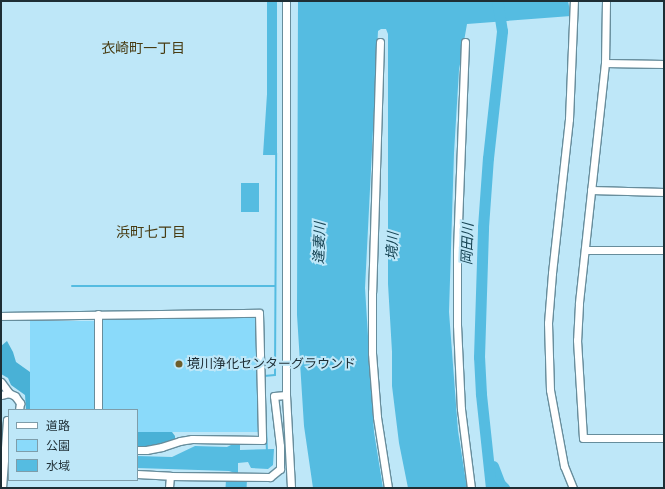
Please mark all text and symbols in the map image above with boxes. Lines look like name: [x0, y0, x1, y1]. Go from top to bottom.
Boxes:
district label: 衣崎町一丁目: [101, 41, 185, 57]
water label: 逢妻川: [311, 222, 329, 264]
water label: 岡田川: [459, 223, 477, 265]
district label: 浜町七丁目: [116, 225, 186, 241]
water label: 境川: [384, 232, 402, 260]
place label: 境川浄化センターグラウンド: [187, 356, 356, 372]
marker: 境川浄化センターグラウンド: [174, 359, 184, 369]
legend: [8, 409, 138, 481]
text: 道路: [46, 419, 70, 434]
text: 公園: [46, 439, 70, 454]
text: 水域: [46, 459, 70, 474]

